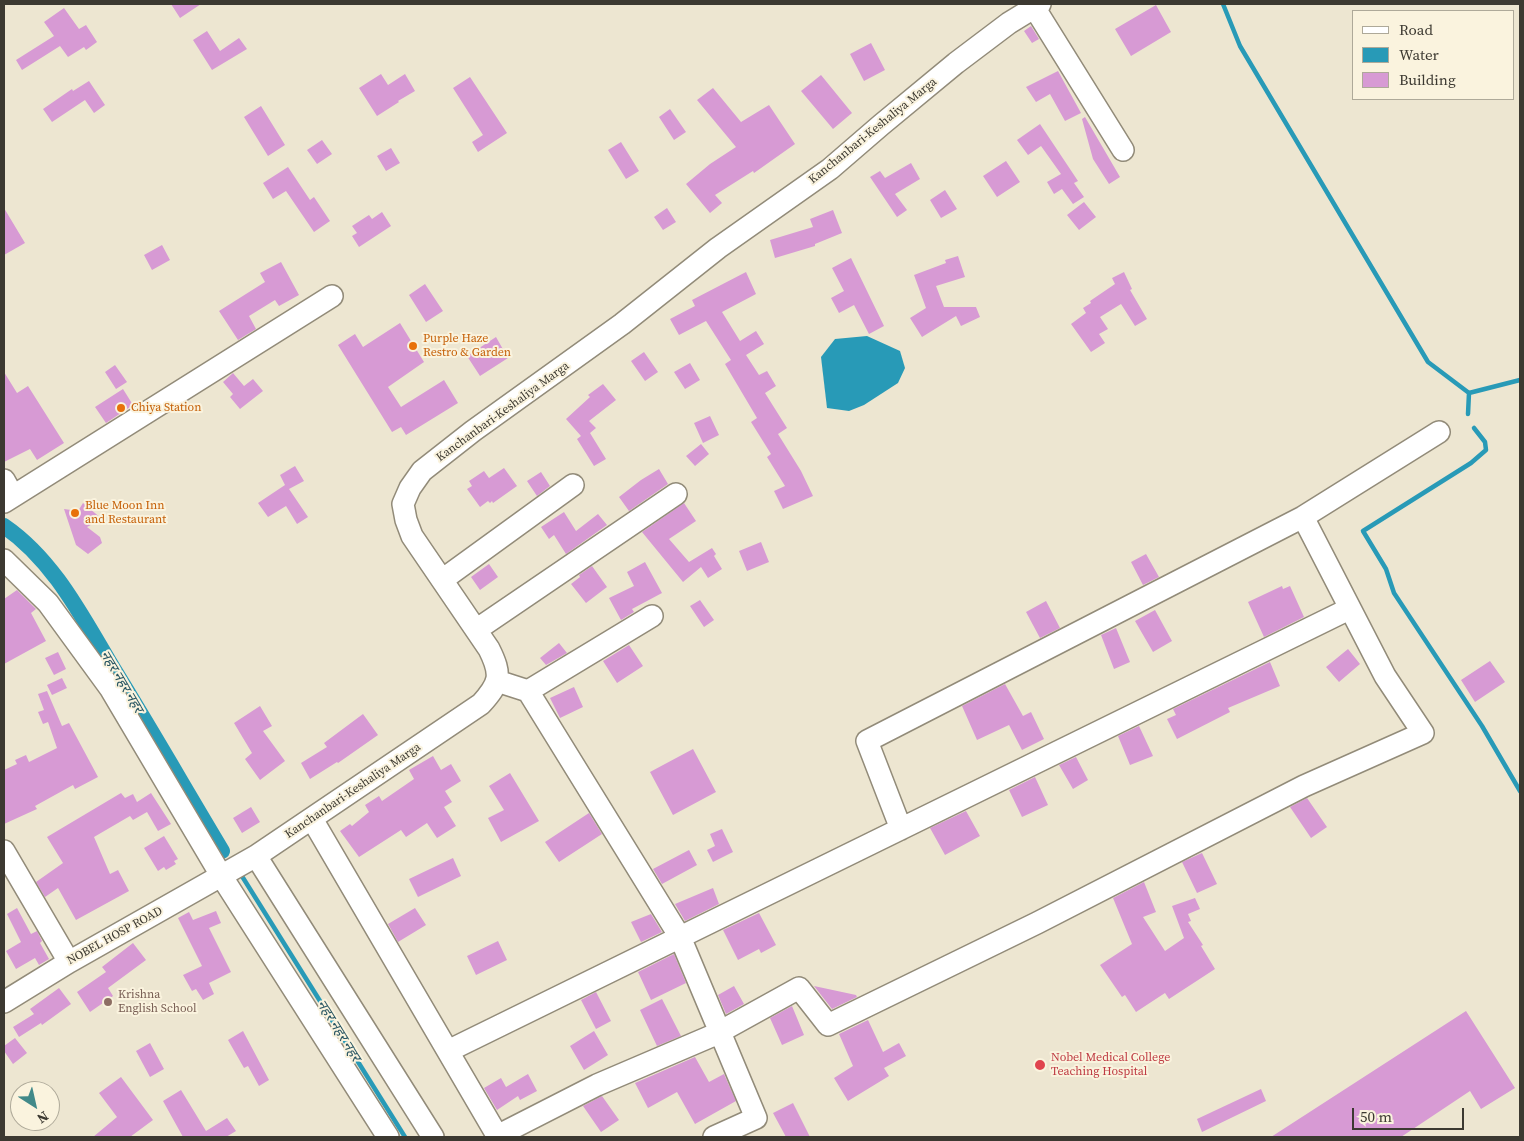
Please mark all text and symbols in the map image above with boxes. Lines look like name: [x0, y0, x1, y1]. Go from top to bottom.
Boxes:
legend: [1352, 10, 1514, 100]
text: Road: [1399, 19, 1433, 40]
text: Water: [1399, 44, 1439, 65]
text: Building: [1399, 69, 1456, 90]
street label: Kanchanbari-Keshaliya Marga: [806, 75, 940, 187]
place label: Purple Haze Restro & Garden: [423, 332, 511, 360]
marker: Purple Haze Restro & Garden: [407, 340, 419, 352]
street label: Kanchanbari-Keshaliya Marga: [434, 359, 572, 465]
place label: Chiya Station: [131, 401, 201, 415]
marker: Chiya Station: [115, 402, 127, 414]
place label: Blue Moon Inn and Restaurant: [85, 499, 166, 527]
marker: Blue Moon Inn and Restaurant: [69, 507, 81, 519]
water label: नहर नहर नहर: [96, 648, 146, 716]
street label: Kanchanbari-Keshaliya Marga: [282, 740, 424, 842]
street label: NOBEL HOSP ROAD: [65, 904, 165, 968]
place label: Krishna English School: [118, 988, 197, 1016]
marker: Krishna English School: [102, 996, 114, 1008]
water label: नहर नहर नहर: [313, 997, 363, 1065]
place label: Nobel Medical College Teaching Hospital: [1051, 1051, 1170, 1079]
marker: Nobel Medical College Teaching Hospital: [1033, 1058, 1047, 1072]
north arrow: [10, 1081, 60, 1131]
scale bar: [1354, 1098, 1466, 1130]
text: N: [33, 1106, 53, 1129]
text: 50 m: [1360, 1106, 1392, 1127]

